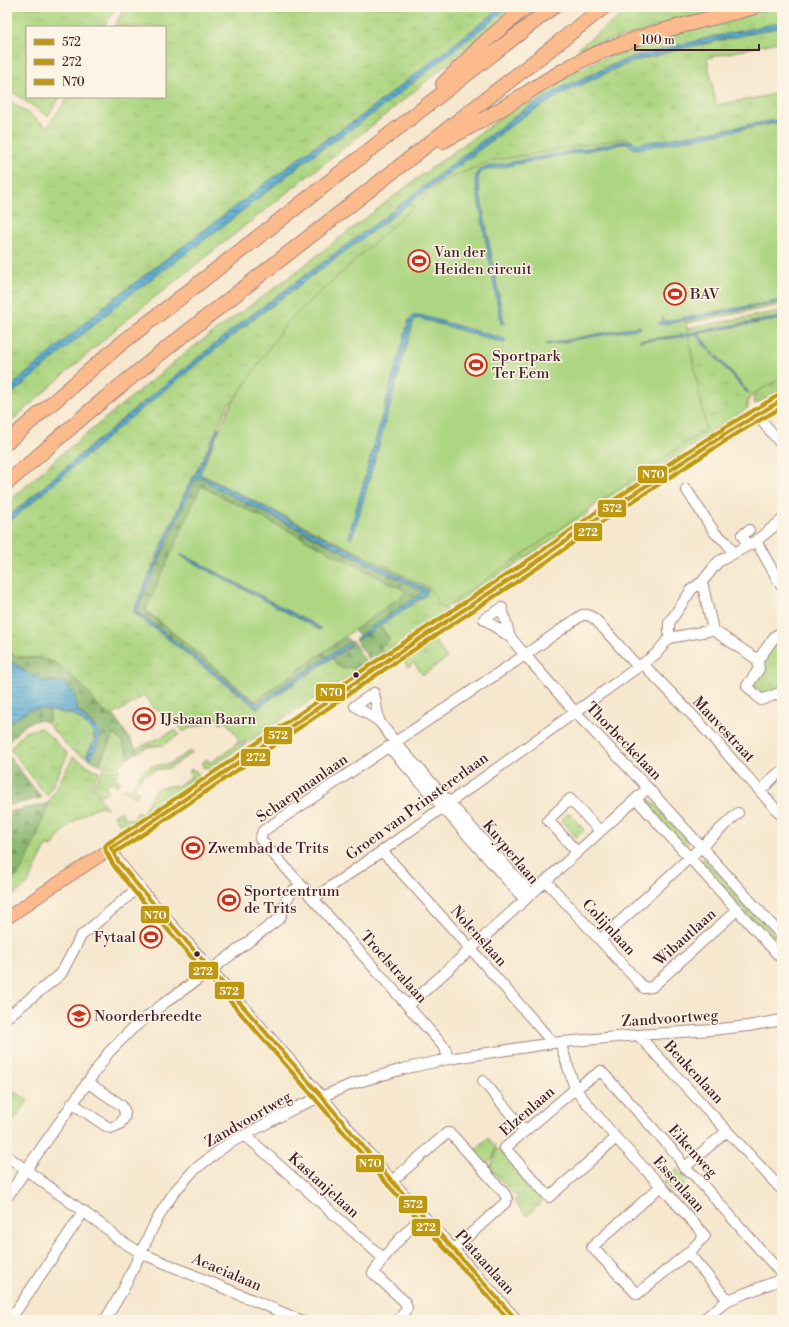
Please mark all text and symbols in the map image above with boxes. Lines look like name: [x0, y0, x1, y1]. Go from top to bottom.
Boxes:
legend: [26, 26, 166, 98]
scale bar: [635, 26, 759, 52]
text: 100 m: [641, 33, 675, 48]
text: 572: [62, 35, 81, 50]
text: 272: [62, 55, 82, 70]
text: N70: [62, 75, 85, 90]
place label: Van der Heiden circuit: [433, 243, 532, 279]
sports icon: Van der Heiden circuit: [406, 248, 432, 274]
sports icon: BAV: [662, 281, 688, 307]
place label: BAV: [689, 285, 720, 304]
place label: Sportpark Ter Eem: [492, 347, 561, 383]
sports icon: Sportpark Ter Eem: [463, 352, 489, 378]
line badge: N70: [637, 465, 668, 484]
text: N70: [642, 468, 664, 482]
line badge: 572: [597, 499, 627, 518]
text: 572: [602, 502, 622, 516]
line badge: 272: [573, 522, 603, 542]
text: 272: [578, 526, 598, 540]
unlabelled marker: [351, 670, 361, 680]
line badge: N70: [315, 683, 346, 702]
text: N70: [320, 686, 342, 700]
street label: Mauvestraat: [688, 692, 759, 767]
street label: Thorbeckelaan: [582, 698, 666, 785]
sports icon: IJsbaan Baarn: [131, 706, 157, 732]
place label: IJsbaan Baarn: [160, 710, 256, 729]
line badge: 572: [263, 726, 293, 745]
text: 572: [268, 729, 288, 743]
line badge: 272: [240, 748, 271, 767]
street label: Groen van Prinstererlaan: [342, 748, 492, 865]
street label: Schaepmanlaan: [253, 750, 352, 827]
text: 272: [246, 751, 266, 765]
street label: Kuyperlaan: [478, 816, 543, 888]
sports icon: Zwembad de Trits: [180, 835, 206, 861]
place label: Zwembad de Trits: [208, 839, 329, 858]
place label: Sportcentrum de Trits: [244, 882, 340, 918]
sports icon: Sportcentrum de Trits: [216, 887, 242, 913]
street label: Colijnlaan: [578, 895, 640, 960]
street label: Nolenslaan: [446, 902, 511, 971]
line badge: N70: [140, 905, 170, 924]
street label: Wibautlaan: [650, 905, 720, 971]
text: N70: [144, 909, 166, 923]
sports icon: Fytaal: [138, 924, 164, 950]
street label: Troelstralaan: [356, 927, 431, 1008]
place label: Fytaal: [94, 928, 137, 947]
unlabelled marker: [192, 949, 202, 959]
line badge: 272: [188, 961, 219, 980]
text: 272: [193, 965, 213, 979]
line badge: 572: [214, 981, 245, 1000]
text: 572: [219, 985, 239, 999]
school or university icon: Noorderbreedte: [66, 1003, 92, 1029]
street label: Zandvoortweg: [621, 1006, 719, 1031]
place label: Noorderbreedte: [94, 1007, 202, 1026]
street label: Beukenlaan: [659, 1036, 728, 1108]
street label: Elzenlaan: [496, 1082, 559, 1141]
street label: Zandvoortweg: [202, 1087, 295, 1152]
street label: Eikenweg: [664, 1121, 722, 1182]
street label: Kastanjelaan: [284, 1149, 363, 1222]
street label: Essenlaan: [649, 1152, 709, 1216]
line badge: N70: [355, 1154, 385, 1173]
text: N70: [359, 1157, 381, 1171]
line badge: 572: [398, 1195, 428, 1214]
text: 572: [403, 1198, 423, 1212]
line badge: 272: [411, 1218, 441, 1237]
text: 272: [416, 1221, 436, 1235]
street label: Plataanlaan: [451, 1226, 519, 1299]
street label: Acacialaan: [188, 1249, 264, 1296]

